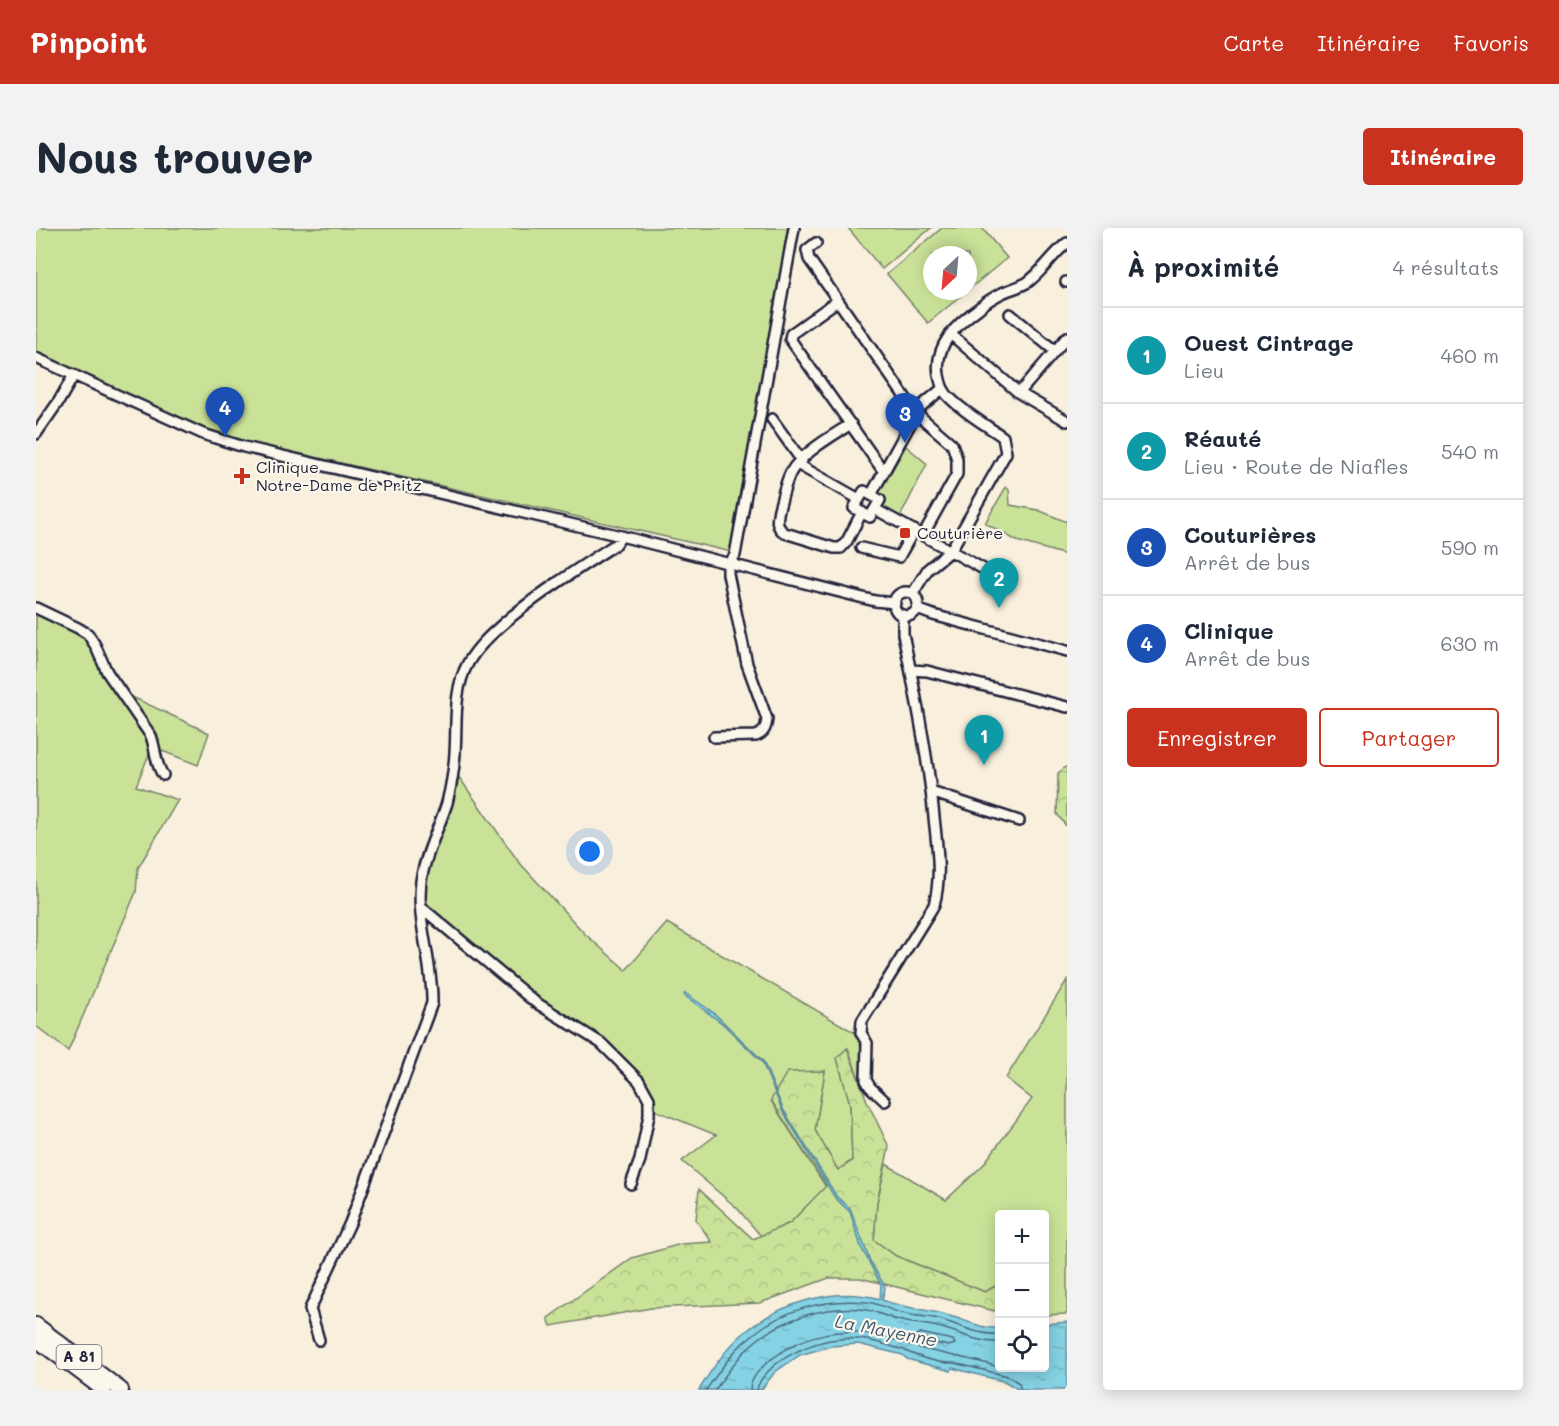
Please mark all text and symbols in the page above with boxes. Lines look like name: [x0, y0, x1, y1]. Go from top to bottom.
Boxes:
text: Pinpoint: [30, 24, 147, 60]
text: Carte: [1223, 29, 1284, 56]
text: Itinéraire: [1317, 29, 1420, 56]
text: Favoris: [1453, 29, 1529, 56]
button: Itinéraire: [1363, 128, 1523, 185]
text: Nous trouver: [36, 129, 314, 184]
north arrow: [923, 246, 977, 300]
text: À proximité: [1127, 250, 1279, 284]
text: 4 résultats: [1393, 254, 1499, 280]
text: Ouest Cintrage: [1184, 328, 1354, 357]
text: 1: [1142, 342, 1151, 368]
text: 460 m: [1441, 342, 1499, 368]
text: Lieu: [1184, 357, 1224, 383]
pin: 4: [206, 388, 244, 437]
pin: 3: [886, 394, 924, 443]
text: Réauté: [1184, 424, 1261, 453]
text: 2: [1141, 438, 1152, 464]
text: 540 m: [1441, 438, 1499, 464]
text: Lieu · Route de Niafles: [1184, 453, 1408, 479]
place label: Clinique Notre-Dame de Pritz: [256, 456, 422, 495]
marker: Clinique Notre-Dame de Pritz: [233, 467, 251, 485]
text: Couturières: [1184, 520, 1316, 549]
place label: Couturière: [917, 522, 1003, 543]
marker: Couturière: [898, 526, 912, 540]
text: 3: [1141, 534, 1153, 560]
text: 590 m: [1441, 534, 1499, 560]
text: Arrêt de bus: [1184, 549, 1310, 575]
pin: 2: [980, 558, 1018, 608]
text: Clinique: [1184, 616, 1274, 645]
text: 4: [1140, 630, 1153, 656]
text: 630 m: [1441, 630, 1499, 656]
text: Arrêt de bus: [1184, 645, 1310, 671]
button: Enregistrer: [1127, 708, 1307, 767]
button: Partager: [1319, 708, 1499, 767]
pin: 1: [964, 716, 1004, 765]
your location: [575, 837, 604, 866]
map controls: [995, 1210, 1049, 1372]
button: +: [995, 1210, 1049, 1264]
button: −: [995, 1264, 1049, 1318]
water label: La Mayenne: [833, 1308, 939, 1352]
button: locate: [995, 1318, 1049, 1372]
road number: A 81: [56, 1345, 102, 1369]

